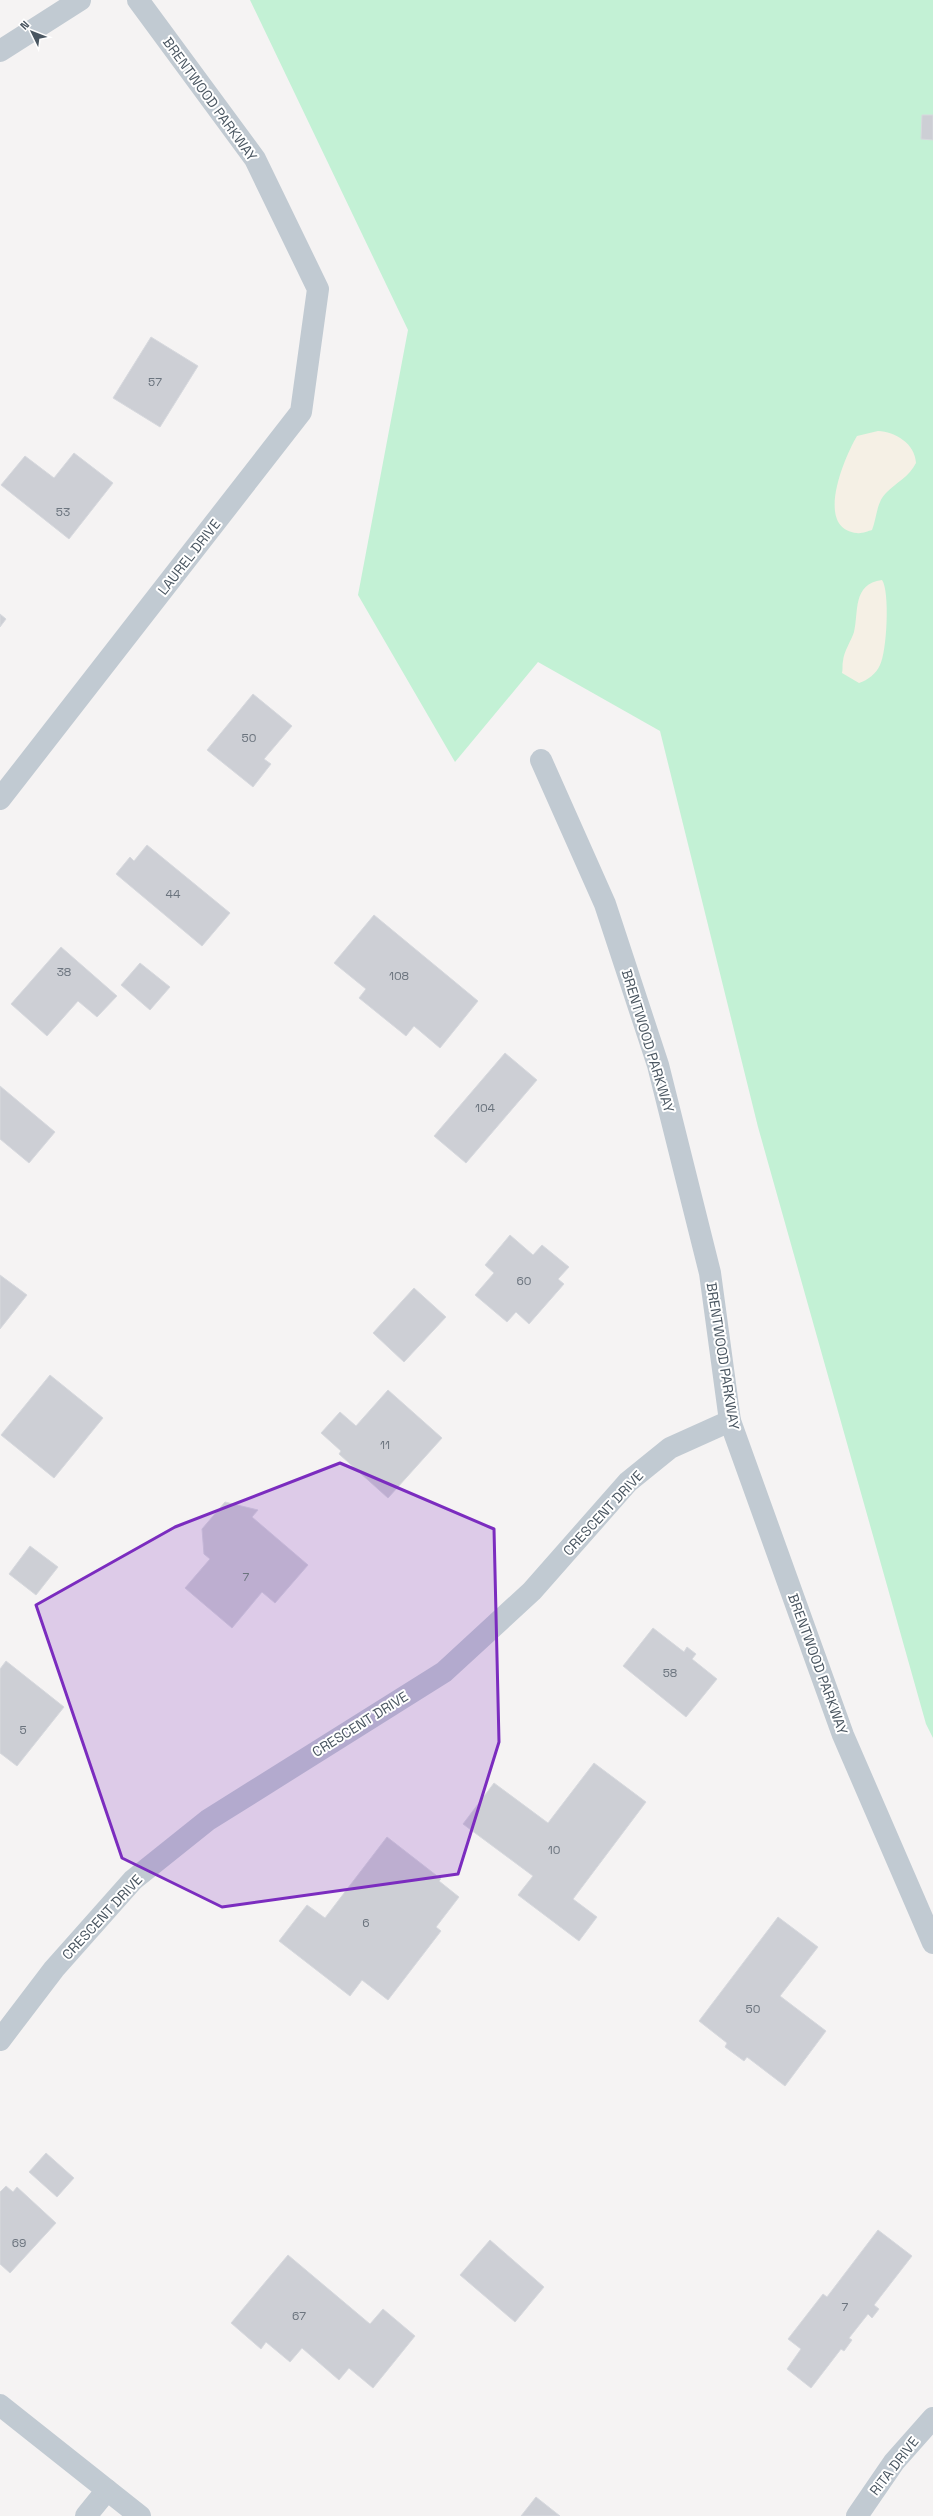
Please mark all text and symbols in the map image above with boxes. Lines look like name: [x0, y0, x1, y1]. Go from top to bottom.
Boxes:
north arrow: [12, 12, 52, 52]
text: N: [17, 18, 32, 33]
street label: BRENTWOOD PARKWAY: [159, 33, 261, 165]
house number: 57: [148, 374, 162, 390]
house number: 53: [56, 504, 70, 520]
street label: LAUREL DRIVE: [154, 515, 224, 599]
house number: 50: [242, 730, 256, 746]
house number: 44: [165, 886, 181, 902]
house number: 38: [57, 964, 71, 980]
street label: BRENTWOOD PARKWAY: [618, 967, 679, 1115]
house number: 108: [389, 968, 409, 984]
house number: 104: [475, 1100, 496, 1116]
house number: 60: [516, 1273, 532, 1289]
street label: BRENTWOOD PARKWAY: [702, 1281, 744, 1431]
house number: 11: [380, 1437, 390, 1453]
street label: CRESCENT DRIVE: [559, 1467, 647, 1559]
house number: 7: [243, 1569, 250, 1585]
street label: BRENTWOOD PARKWAY: [784, 1591, 852, 1737]
house number: 58: [663, 1665, 677, 1681]
street label: CRESCENT DRIVE: [309, 1687, 412, 1761]
house number: 5: [19, 1722, 27, 1738]
house number: 10: [548, 1842, 560, 1858]
street label: CRESCENT DRIVE: [58, 1871, 146, 1963]
house number: 6: [362, 1915, 370, 1931]
house number: 50: [746, 2001, 760, 2017]
house number: 69: [12, 2235, 26, 2251]
house number: 7: [842, 2299, 849, 2315]
house number: 67: [292, 2308, 306, 2324]
street label: RITA DRIVE: [865, 2433, 923, 2499]

